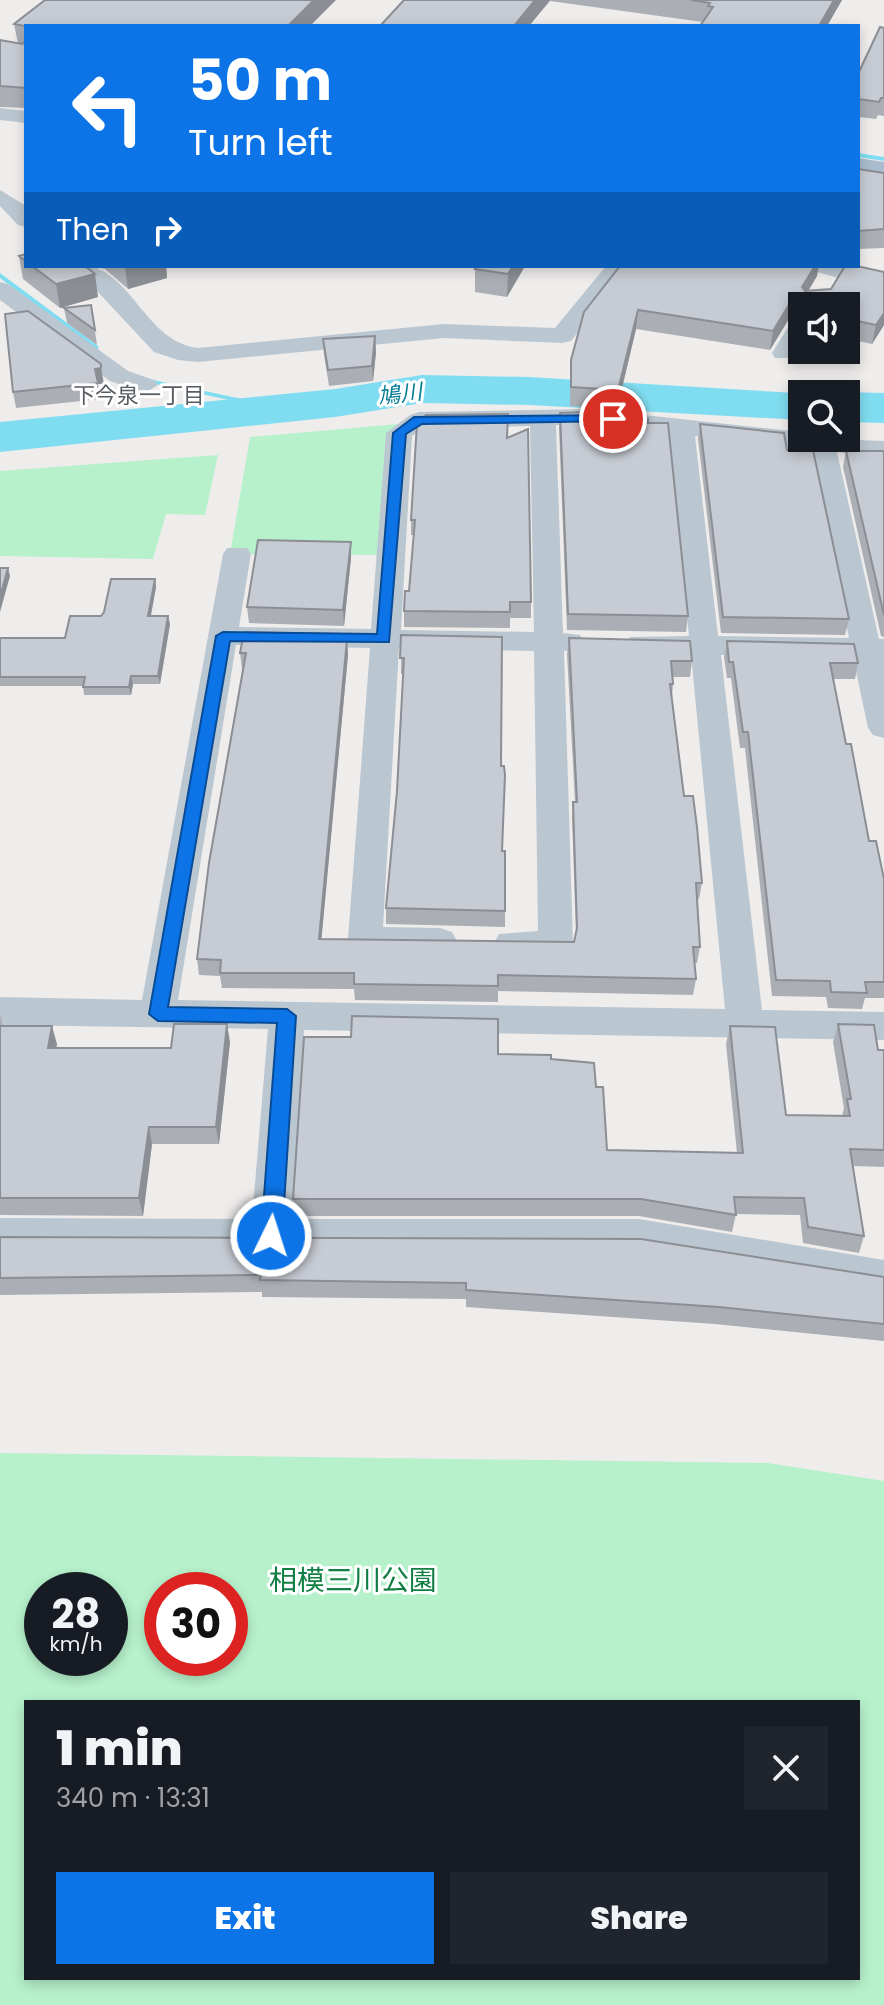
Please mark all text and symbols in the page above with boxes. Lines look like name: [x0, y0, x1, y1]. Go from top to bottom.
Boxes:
text: 50 m: [188, 41, 332, 120]
icon: left: [56, 56, 160, 160]
text: Turn left: [188, 117, 333, 168]
text: Then: [56, 208, 129, 251]
icon: right: [145, 208, 189, 252]
map controls: [788, 292, 860, 452]
button: sound: [788, 292, 860, 364]
water label: 鳩川: [376, 376, 426, 412]
district label: 下今泉一丁目: [73, 380, 205, 411]
button: search: [788, 380, 860, 452]
pin: [579, 385, 647, 453]
icon: arrive: [591, 397, 635, 441]
position arrow: [229, 1194, 313, 1278]
park label: 相模三川公園: [269, 1561, 437, 1600]
speed limit sign: 30: [144, 1572, 248, 1676]
text: 28: [52, 1586, 100, 1642]
text: km/h: [49, 1630, 103, 1658]
text: 1 min: [56, 1715, 183, 1782]
button: close: [744, 1726, 828, 1810]
text: 340 m · 13:31: [56, 1780, 210, 1816]
button: Exit: [56, 1872, 434, 1964]
button: Share: [450, 1872, 828, 1964]

